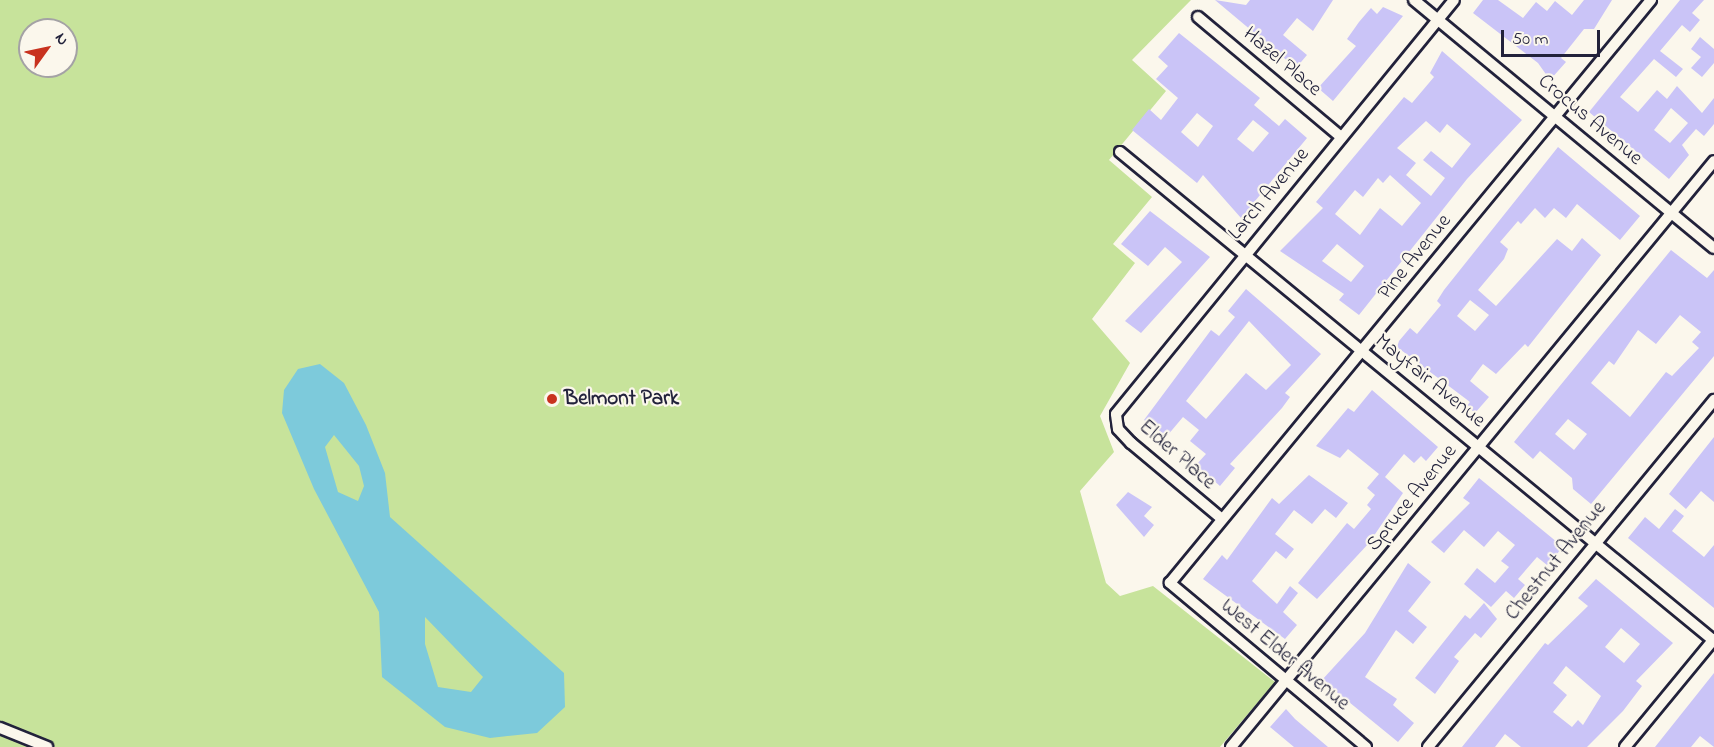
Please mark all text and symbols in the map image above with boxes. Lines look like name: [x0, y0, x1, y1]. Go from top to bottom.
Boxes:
north arrow: [18, 18, 78, 78]
scale bar: [1504, 18, 1603, 56]
street label: Hazel Place: [1238, 22, 1326, 102]
text: 50 m: [1512, 27, 1549, 53]
text: N: [48, 28, 74, 50]
street label: Crocus Avenue: [1533, 69, 1647, 171]
street label: Larch Avenue: [1223, 143, 1315, 245]
street label: Pine Avenue: [1373, 209, 1457, 305]
street label: Mayfair Avenue: [1370, 329, 1490, 433]
place label: Belmont Park: [564, 386, 679, 412]
marker: Belmont Park: [545, 392, 559, 406]
street label: Elder Place: [1133, 415, 1221, 495]
street label: Spruce Avenue: [1361, 440, 1463, 556]
street label: Chestnut Avenue: [1500, 496, 1612, 626]
street label: West Elder Avenue: [1215, 594, 1355, 716]

